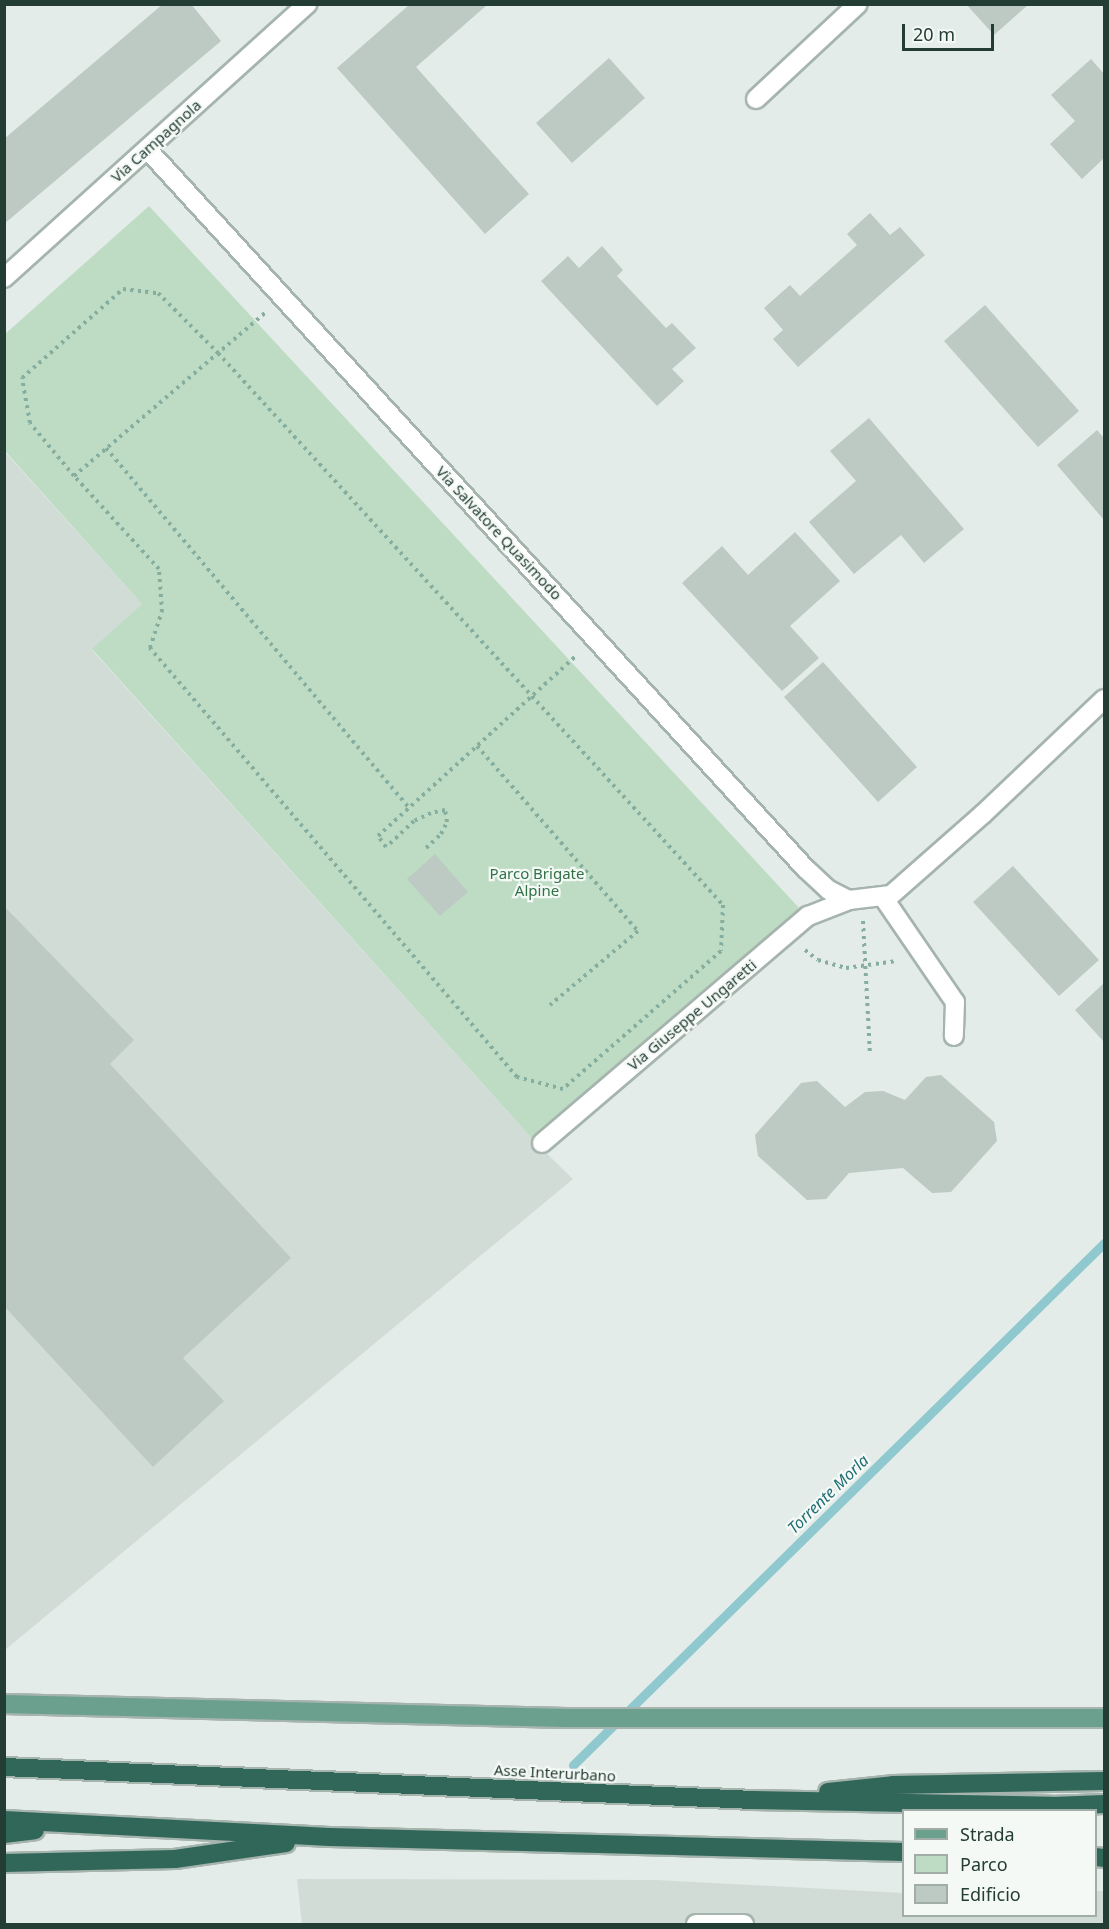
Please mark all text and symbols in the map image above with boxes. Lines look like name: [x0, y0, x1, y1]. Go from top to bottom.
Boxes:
scale bar: [905, 12, 996, 50]
text: 20 m: [913, 22, 955, 46]
street label: Via Campagnola: [107, 96, 205, 186]
street label: Via Salvatore Quasimodo: [432, 462, 566, 604]
park label: Parco Brigate Alpine: [490, 864, 584, 899]
street label: Via Giuseppe Ungaretti: [624, 956, 760, 1074]
water label: Torrente Morla: [784, 1451, 872, 1537]
street label: Asse Interurbano: [494, 1761, 616, 1785]
legend: [902, 1809, 1097, 1917]
text: Strada: [960, 1822, 1015, 1846]
text: Parco: [960, 1852, 1008, 1876]
text: Edificio: [960, 1882, 1021, 1906]

